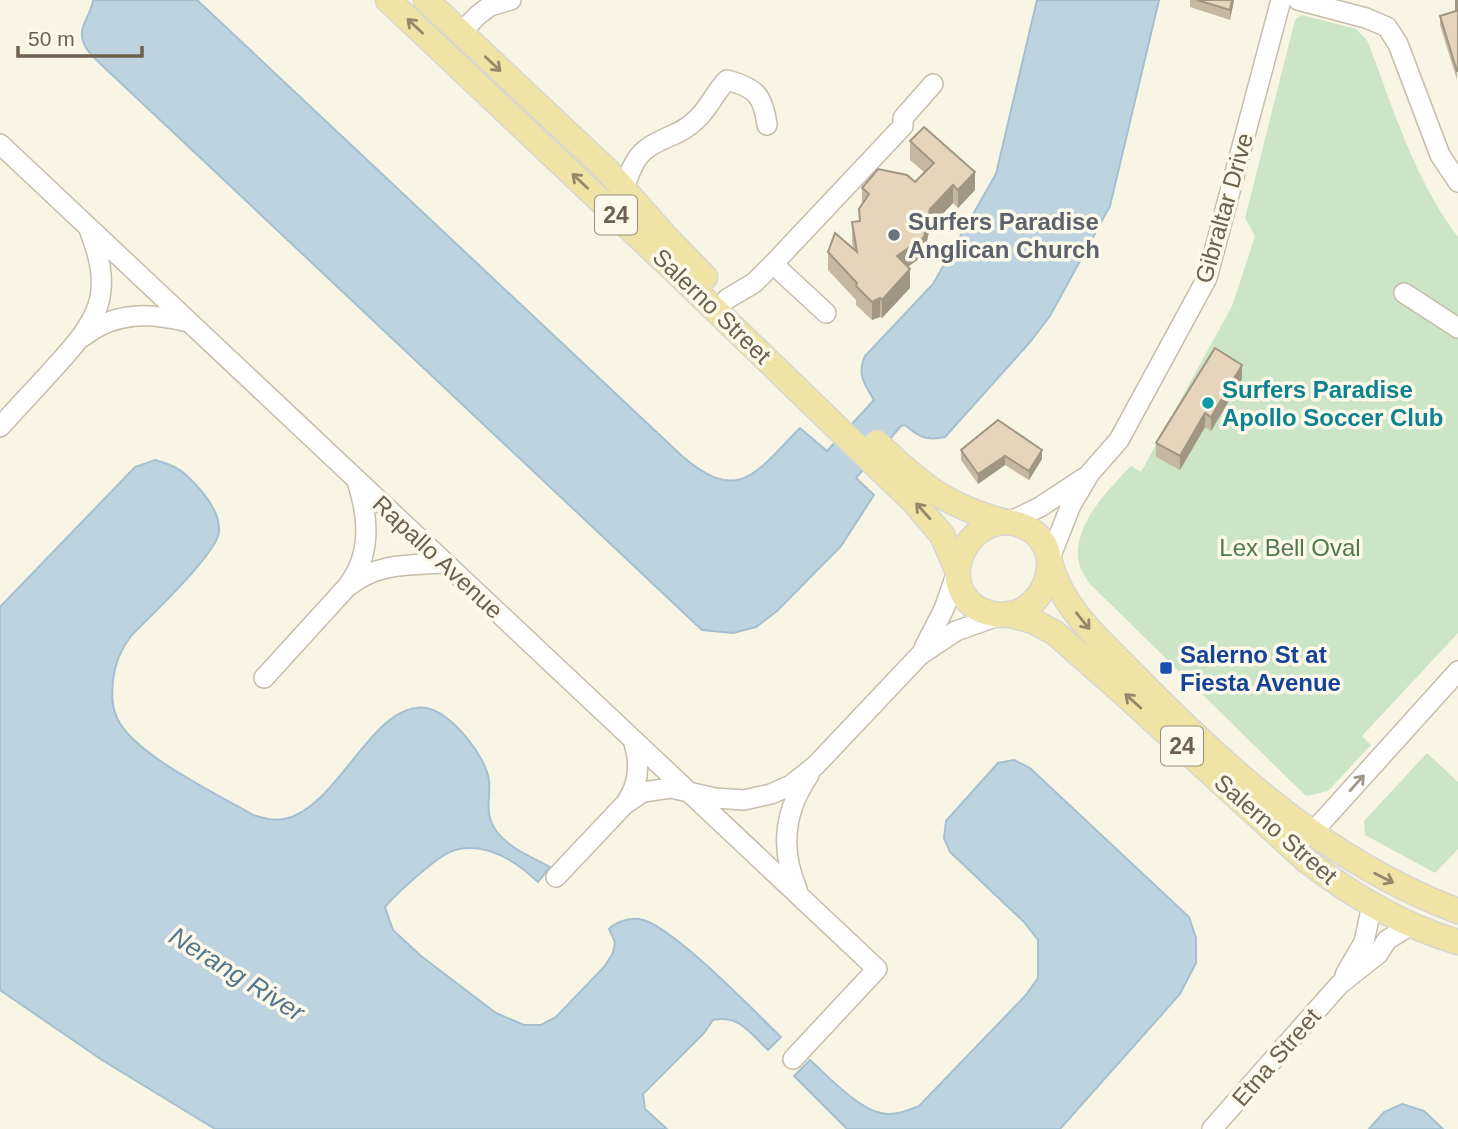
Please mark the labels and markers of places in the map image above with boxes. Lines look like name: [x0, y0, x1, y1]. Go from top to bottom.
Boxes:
place label: Surfers Paradise Anglican Church: [908, 208, 1100, 263]
marker: Surfers Paradise Anglican Church: [886, 227, 902, 243]
place label: Surfers Paradise Apollo Soccer Club: [1222, 376, 1443, 431]
marker: Surfers Paradise Apollo Soccer Club: [1200, 395, 1216, 411]
place label: Salerno St at Fiesta Avenue: [1180, 641, 1341, 696]
marker: Salerno St at Fiesta Avenue: [1158, 660, 1174, 676]

